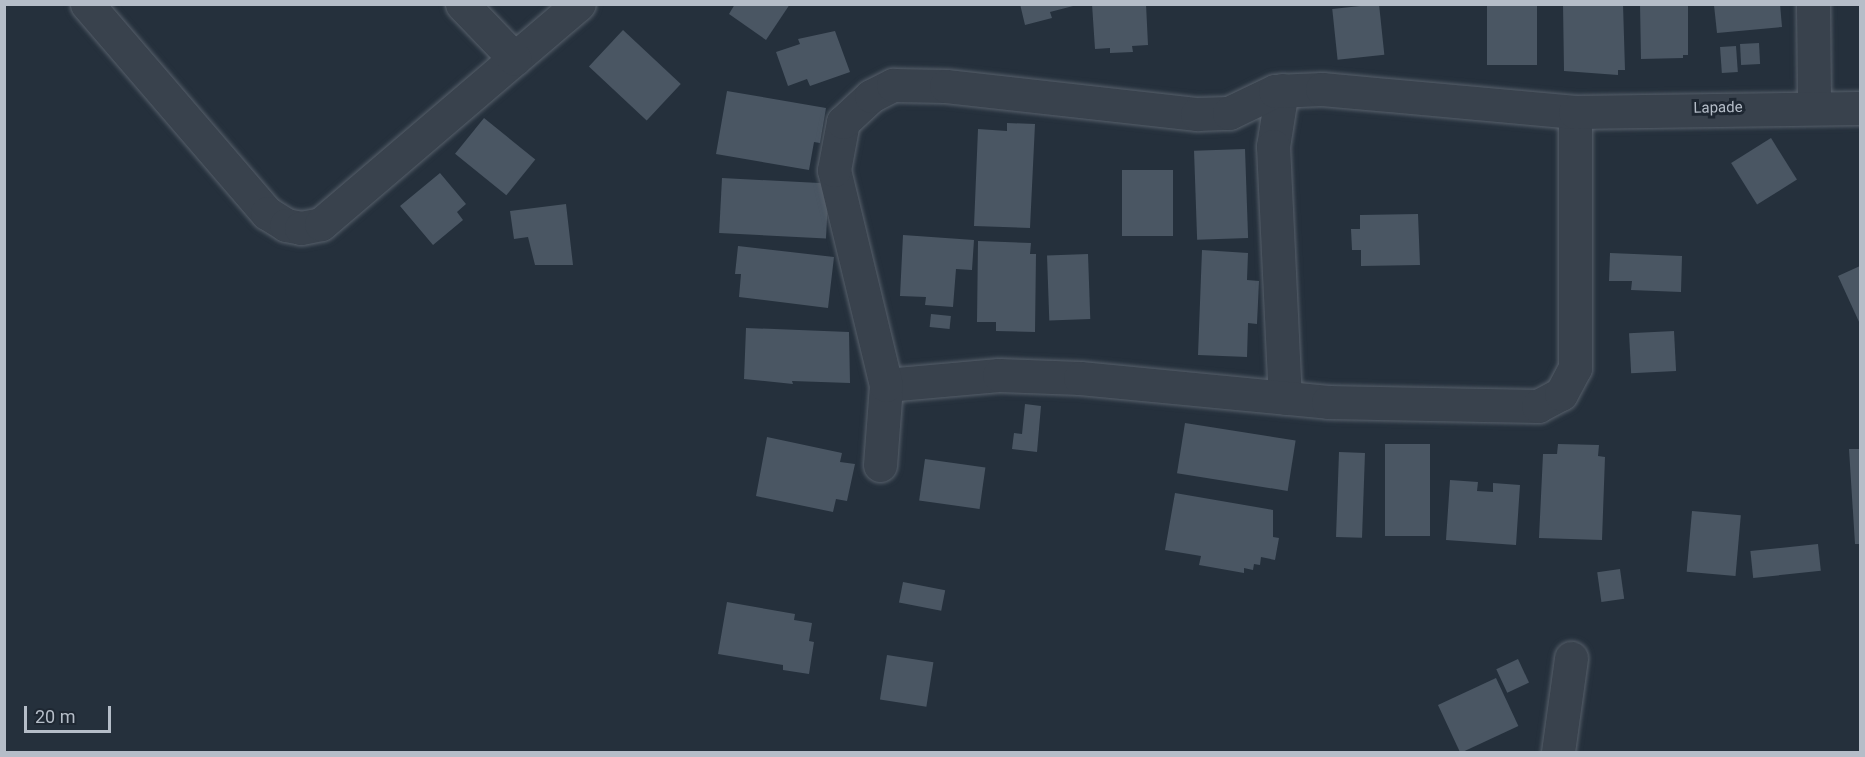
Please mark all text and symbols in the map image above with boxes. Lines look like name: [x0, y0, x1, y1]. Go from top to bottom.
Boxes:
street label: Lapade: [1693, 99, 1743, 117]
scale bar: [27, 694, 114, 732]
text: 20 m: [35, 706, 75, 727]

